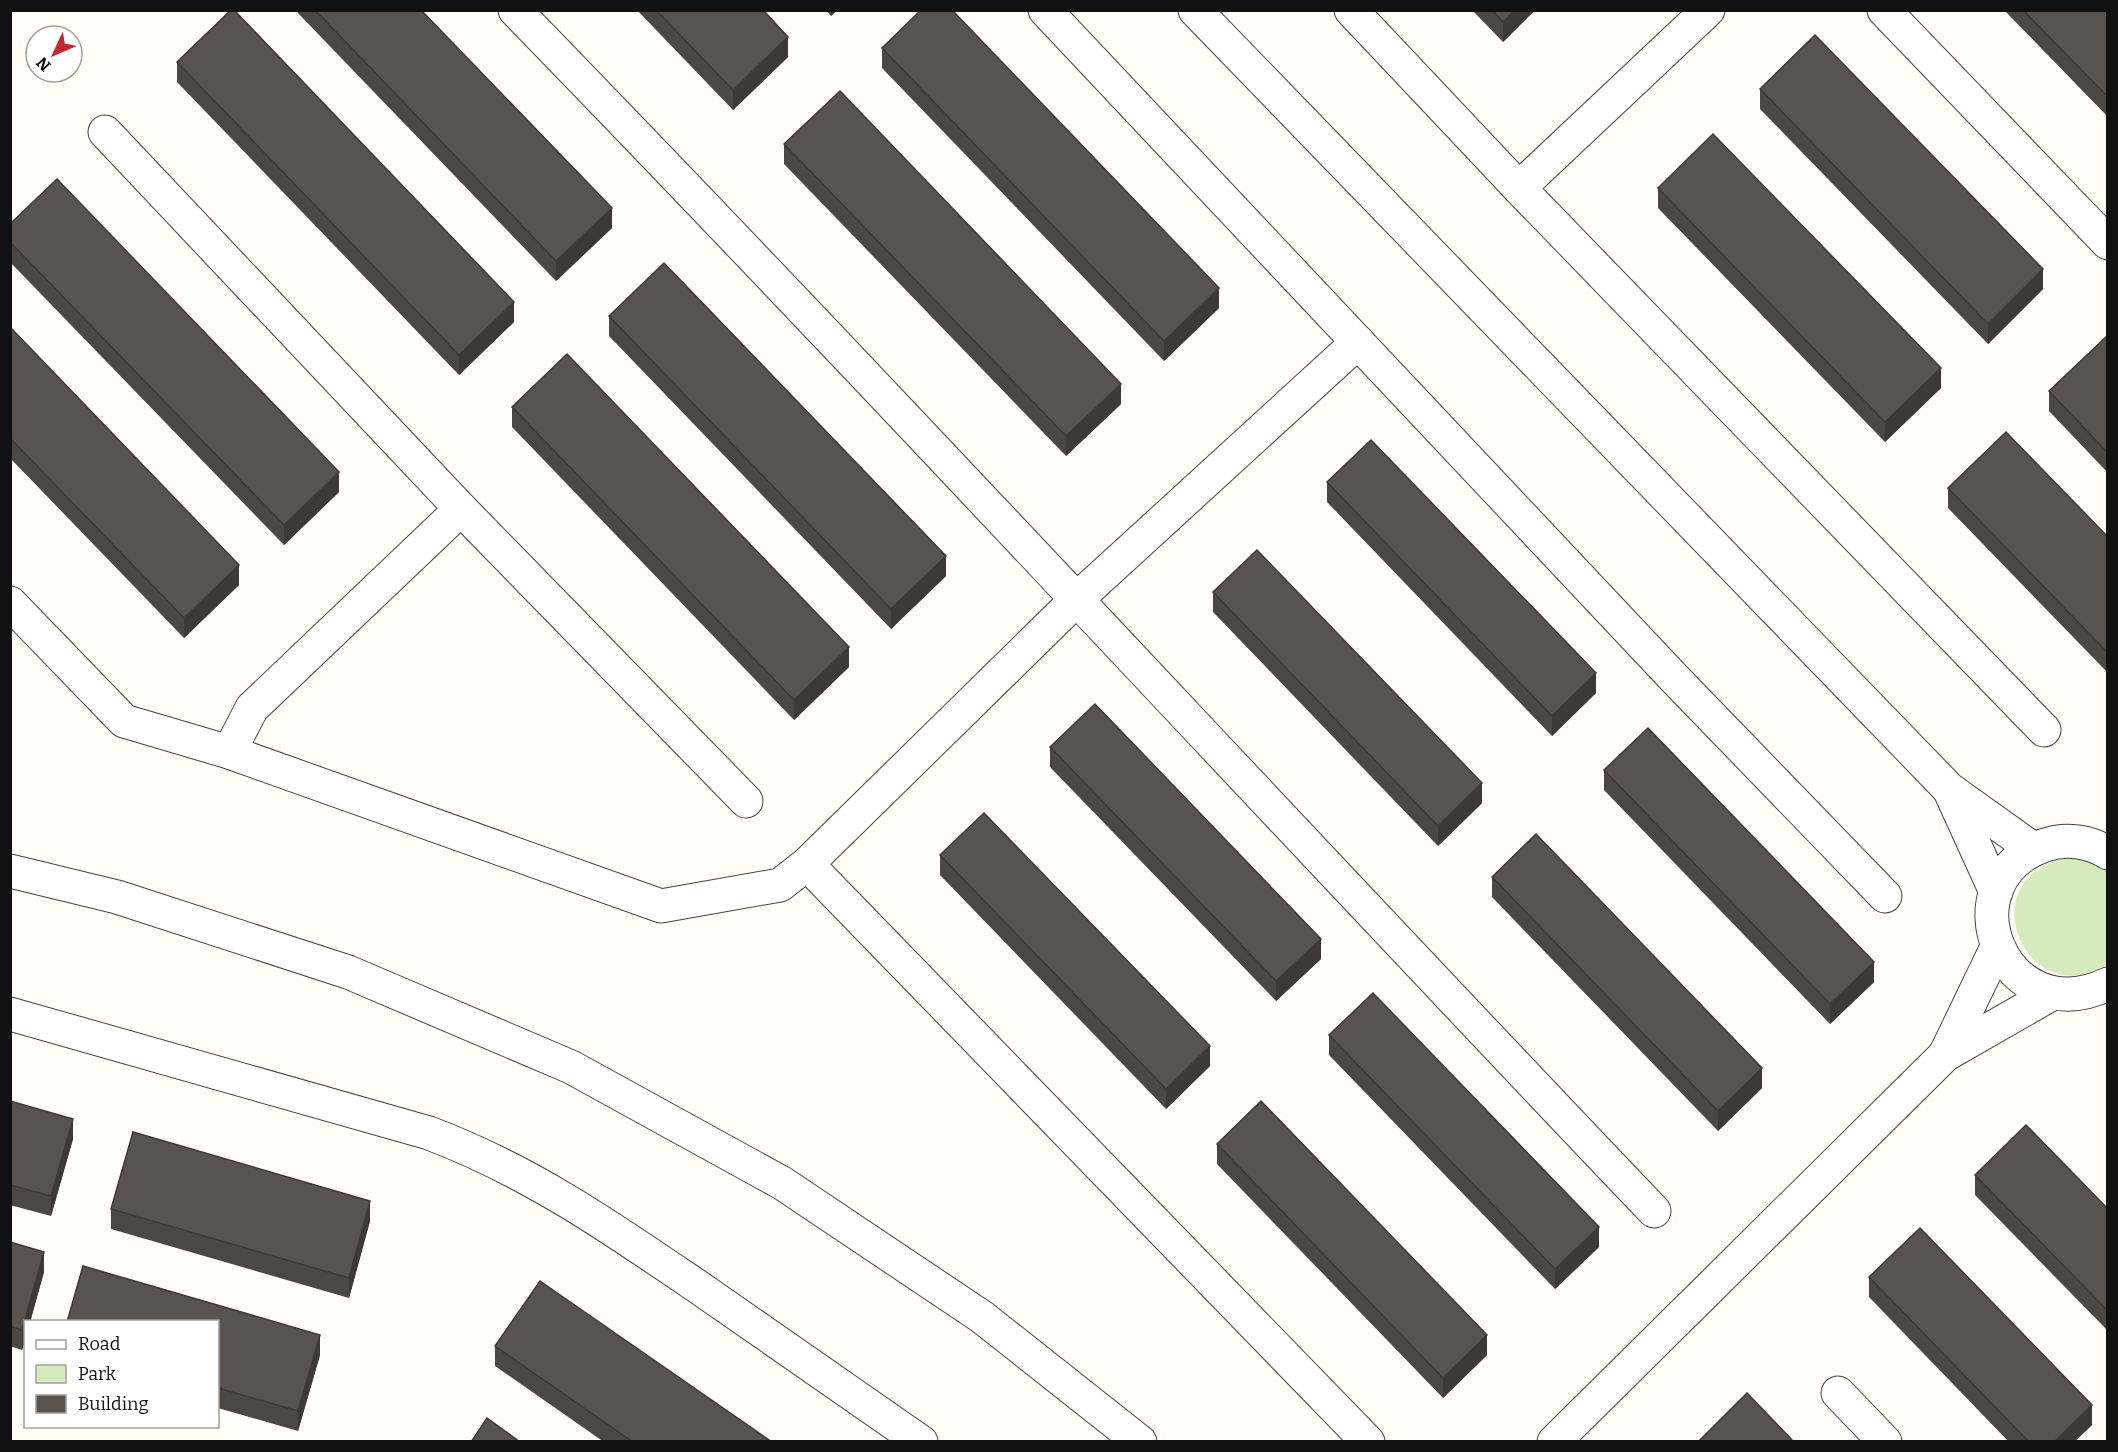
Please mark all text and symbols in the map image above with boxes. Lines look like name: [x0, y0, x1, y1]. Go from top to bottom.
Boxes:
north arrow: [24, 24, 84, 84]
text: N: [32, 53, 55, 75]
legend: [24, 1320, 219, 1428]
text: Road: [78, 1333, 121, 1355]
text: Park: [78, 1363, 117, 1385]
text: Building: [78, 1393, 149, 1415]

